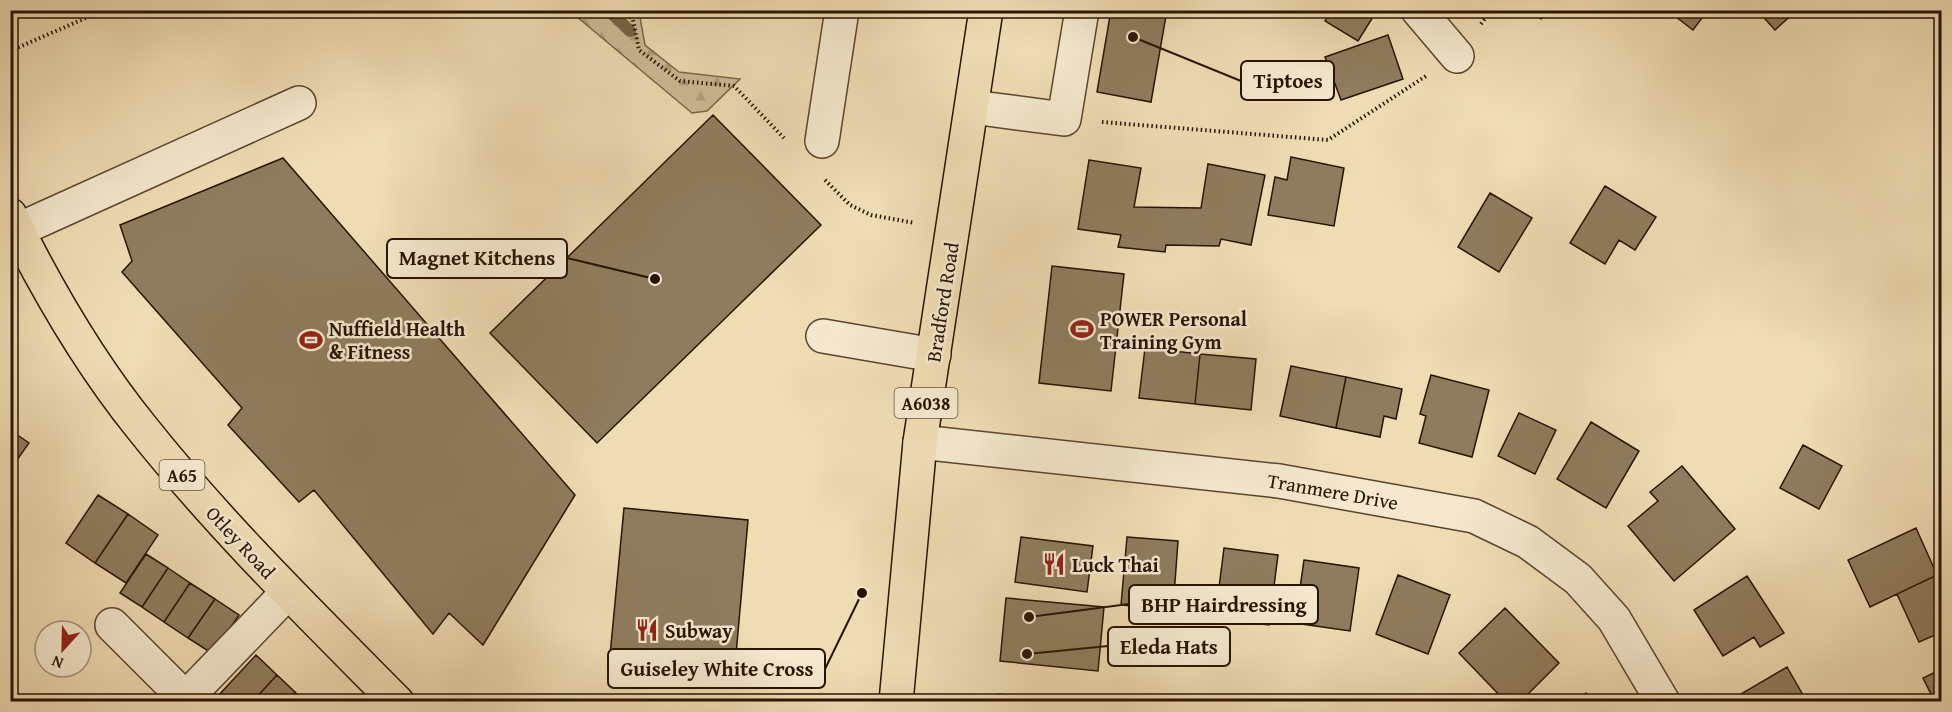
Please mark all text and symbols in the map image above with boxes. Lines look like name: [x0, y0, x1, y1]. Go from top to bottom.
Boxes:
callout: Tiptoes: [1241, 61, 1334, 100]
text: Tiptoes: [1253, 65, 1323, 96]
callout: Magnet Kitchens: [387, 239, 567, 278]
street label: Bradford Road: [918, 240, 966, 364]
text: Magnet Kitchens: [399, 242, 555, 273]
place label: POWER Personal Training Gym: [1100, 304, 1247, 356]
place label: Nuffield Health & Fitness: [329, 314, 466, 366]
sports icon: POWER Personal Training Gym: [1069, 316, 1095, 342]
sports icon: Nuffield Health & Fitness: [298, 327, 324, 353]
road number: A6038: [894, 388, 958, 418]
road number: A65: [160, 460, 204, 490]
street label: Tranmere Drive: [1265, 465, 1401, 517]
street label: Otley Road: [200, 499, 283, 585]
place label: Luck Thai: [1072, 550, 1159, 579]
restaurant icon: Luck Thai: [1041, 551, 1067, 577]
callout: BHP Hairdressing: [1129, 585, 1318, 624]
text: BHP Hairdressing: [1141, 589, 1308, 620]
place label: Subway: [665, 616, 733, 645]
restaurant icon: Subway: [634, 617, 660, 643]
north arrow: [33, 619, 93, 679]
callout: Eleda Hats: [1108, 627, 1230, 666]
text: Eleda Hats: [1120, 631, 1218, 662]
callout: Guiseley White Cross: [608, 649, 825, 688]
text: N: [48, 650, 67, 676]
text: Guiseley White Cross: [621, 653, 813, 684]

